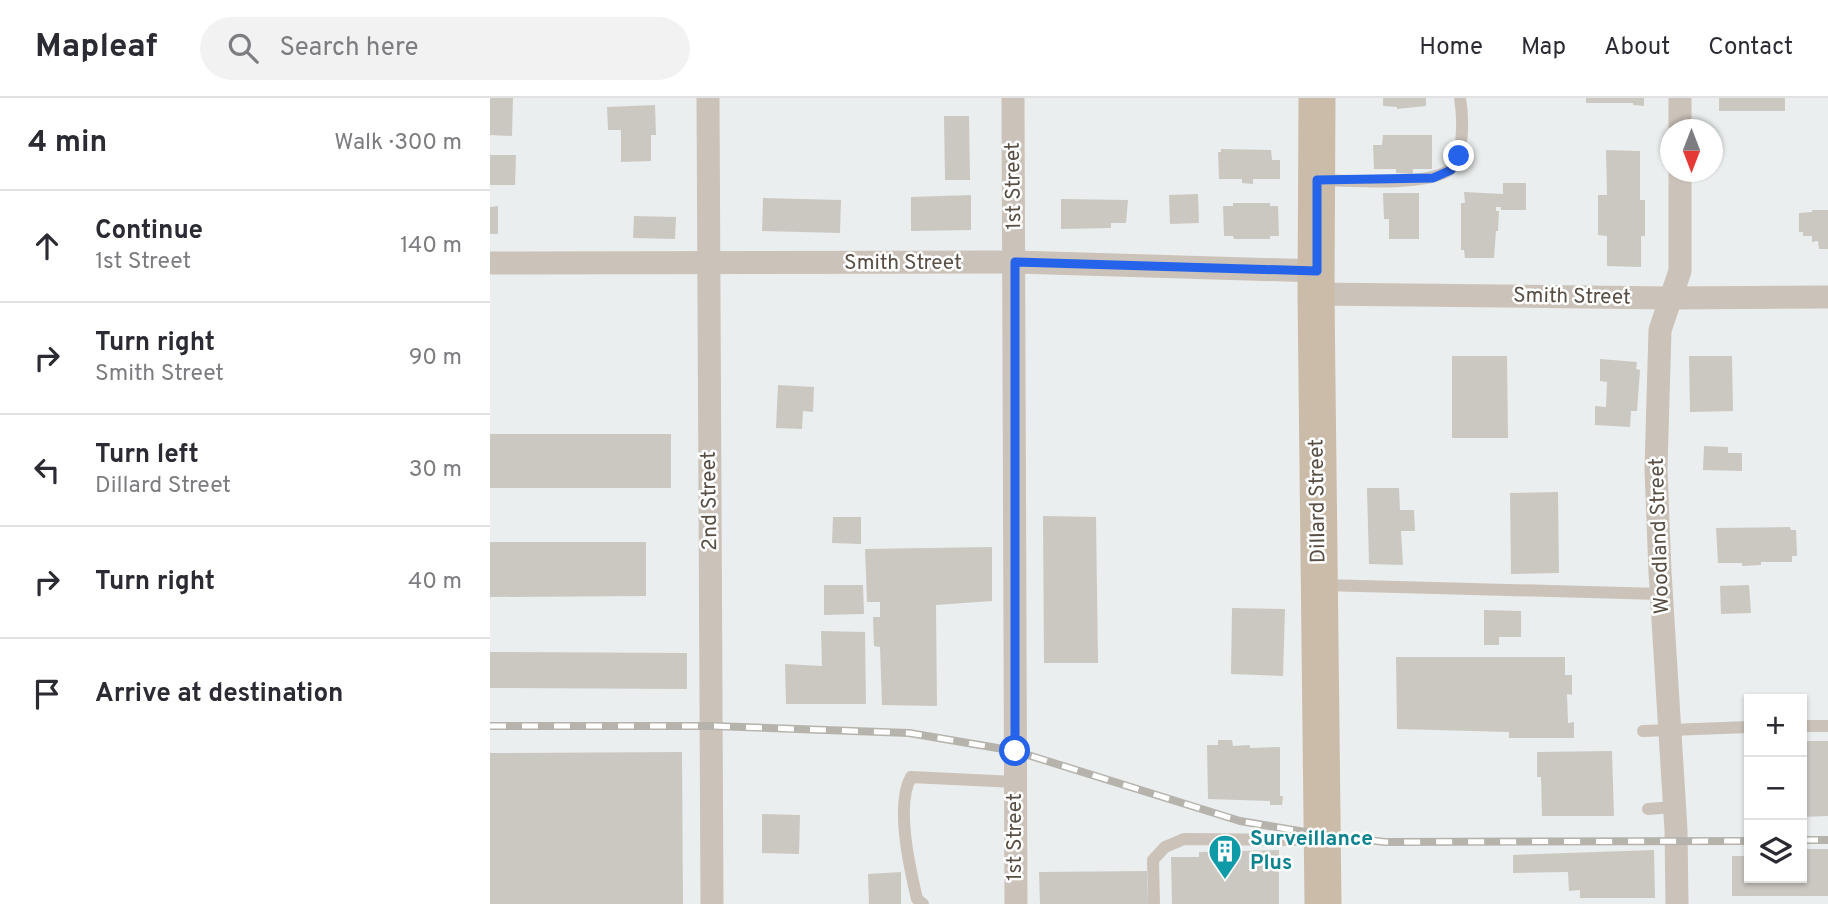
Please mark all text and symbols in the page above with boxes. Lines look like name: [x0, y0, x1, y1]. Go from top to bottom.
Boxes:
search box: [200, 17, 690, 80]
text: Mapleaf: [35, 27, 158, 69]
icon: search: [224, 29, 262, 67]
text: Search here: [280, 32, 418, 65]
text: Home: [1419, 33, 1483, 63]
text: Map: [1521, 33, 1566, 63]
text: About: [1604, 33, 1670, 63]
text: Contact: [1708, 33, 1793, 63]
north arrow: [1660, 119, 1723, 182]
text: 4 min: [28, 125, 107, 162]
text: Walk · 300 m: [334, 129, 462, 158]
route end: [1443, 140, 1474, 171]
street label: 1st Street: [1000, 142, 1028, 230]
text: Continue: [95, 215, 203, 248]
icon: ahead: [28, 227, 66, 265]
text: 140 m: [400, 232, 462, 261]
text: 1st Street: [95, 248, 191, 277]
street label: Smith Street: [844, 250, 962, 277]
street label: Smith Street: [1513, 282, 1631, 312]
text: Turn right: [95, 327, 215, 360]
icon: right: [28, 339, 66, 377]
text: 90 m: [409, 344, 462, 373]
text: Smith Street: [95, 360, 224, 389]
text: Turn left: [95, 439, 199, 472]
street label: Dillard Street: [1303, 439, 1333, 563]
icon: left: [28, 451, 66, 489]
street label: 2nd Street: [696, 451, 724, 551]
text: 30 m: [409, 456, 462, 485]
street label: Woodland Street: [1644, 457, 1676, 615]
text: Dillard Street: [95, 472, 231, 501]
icon: right: [28, 563, 66, 601]
text: Turn right: [95, 566, 215, 599]
text: 40 m: [408, 568, 462, 597]
icon: arrive: [28, 675, 66, 713]
text: Arrive at destination: [95, 678, 343, 711]
map controls: [1744, 694, 1807, 883]
button: +: [1744, 694, 1807, 757]
route start: [999, 735, 1030, 766]
button: −: [1744, 757, 1807, 820]
street label: 1st Street: [1002, 793, 1029, 881]
button: layers: [1744, 820, 1807, 883]
place label: Surveillance Plus: [1250, 826, 1373, 877]
building icon: Surveillance Plus: [1206, 832, 1244, 881]

